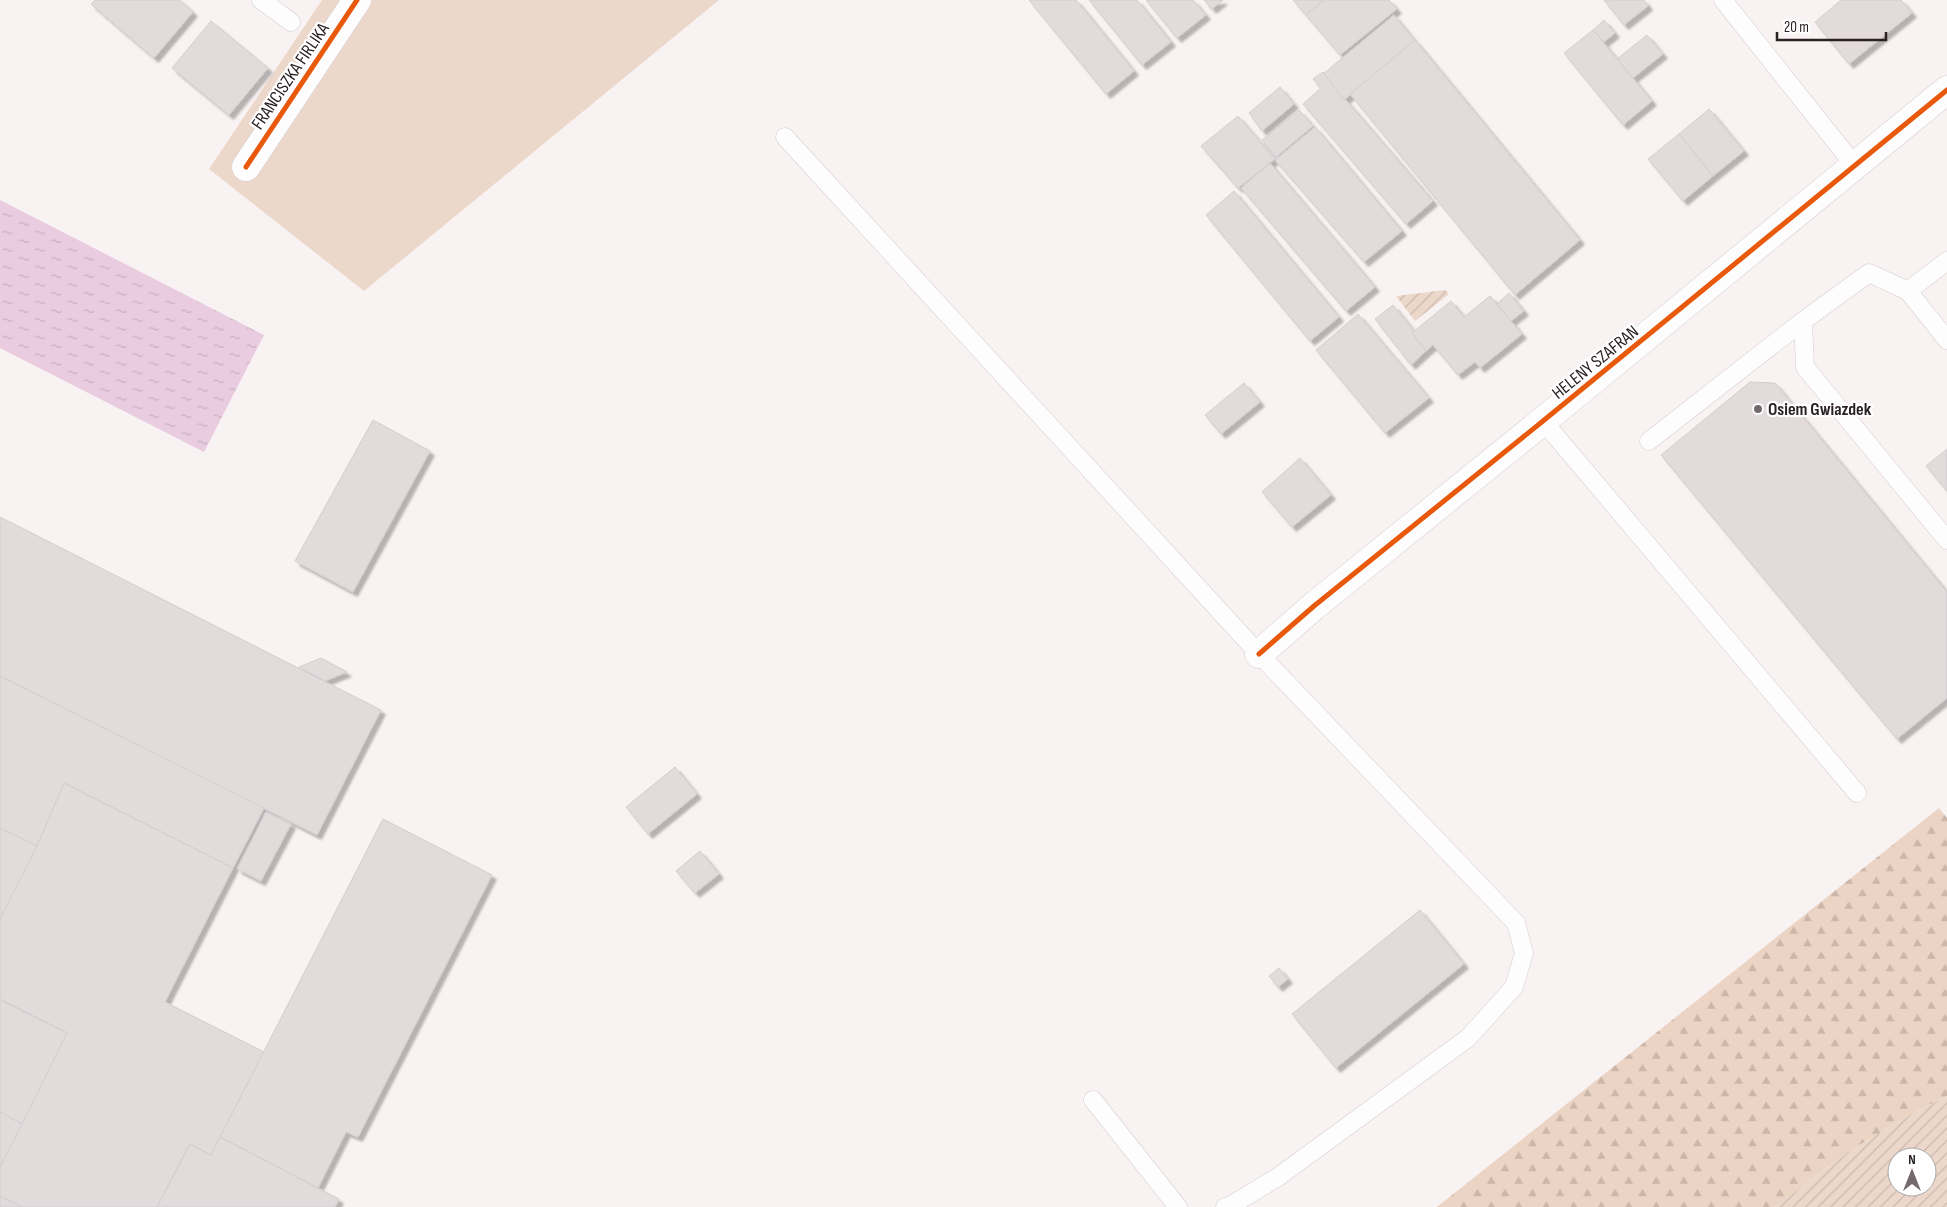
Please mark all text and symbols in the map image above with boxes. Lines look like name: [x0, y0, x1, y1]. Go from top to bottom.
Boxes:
scale bar: [1777, 10, 1886, 42]
text: 20 m: [1784, 18, 1809, 37]
street label: FRANCISZKA FIRLIKA: [247, 19, 334, 133]
street label: HELENY SZAFRAN: [1548, 321, 1643, 404]
place label: Osiem Gwiazdek: [1768, 399, 1872, 420]
marker: Osiem Gwiazdek: [1752, 403, 1764, 415]
north arrow: [1887, 1147, 1937, 1197]
text: N: [1908, 1151, 1916, 1168]

